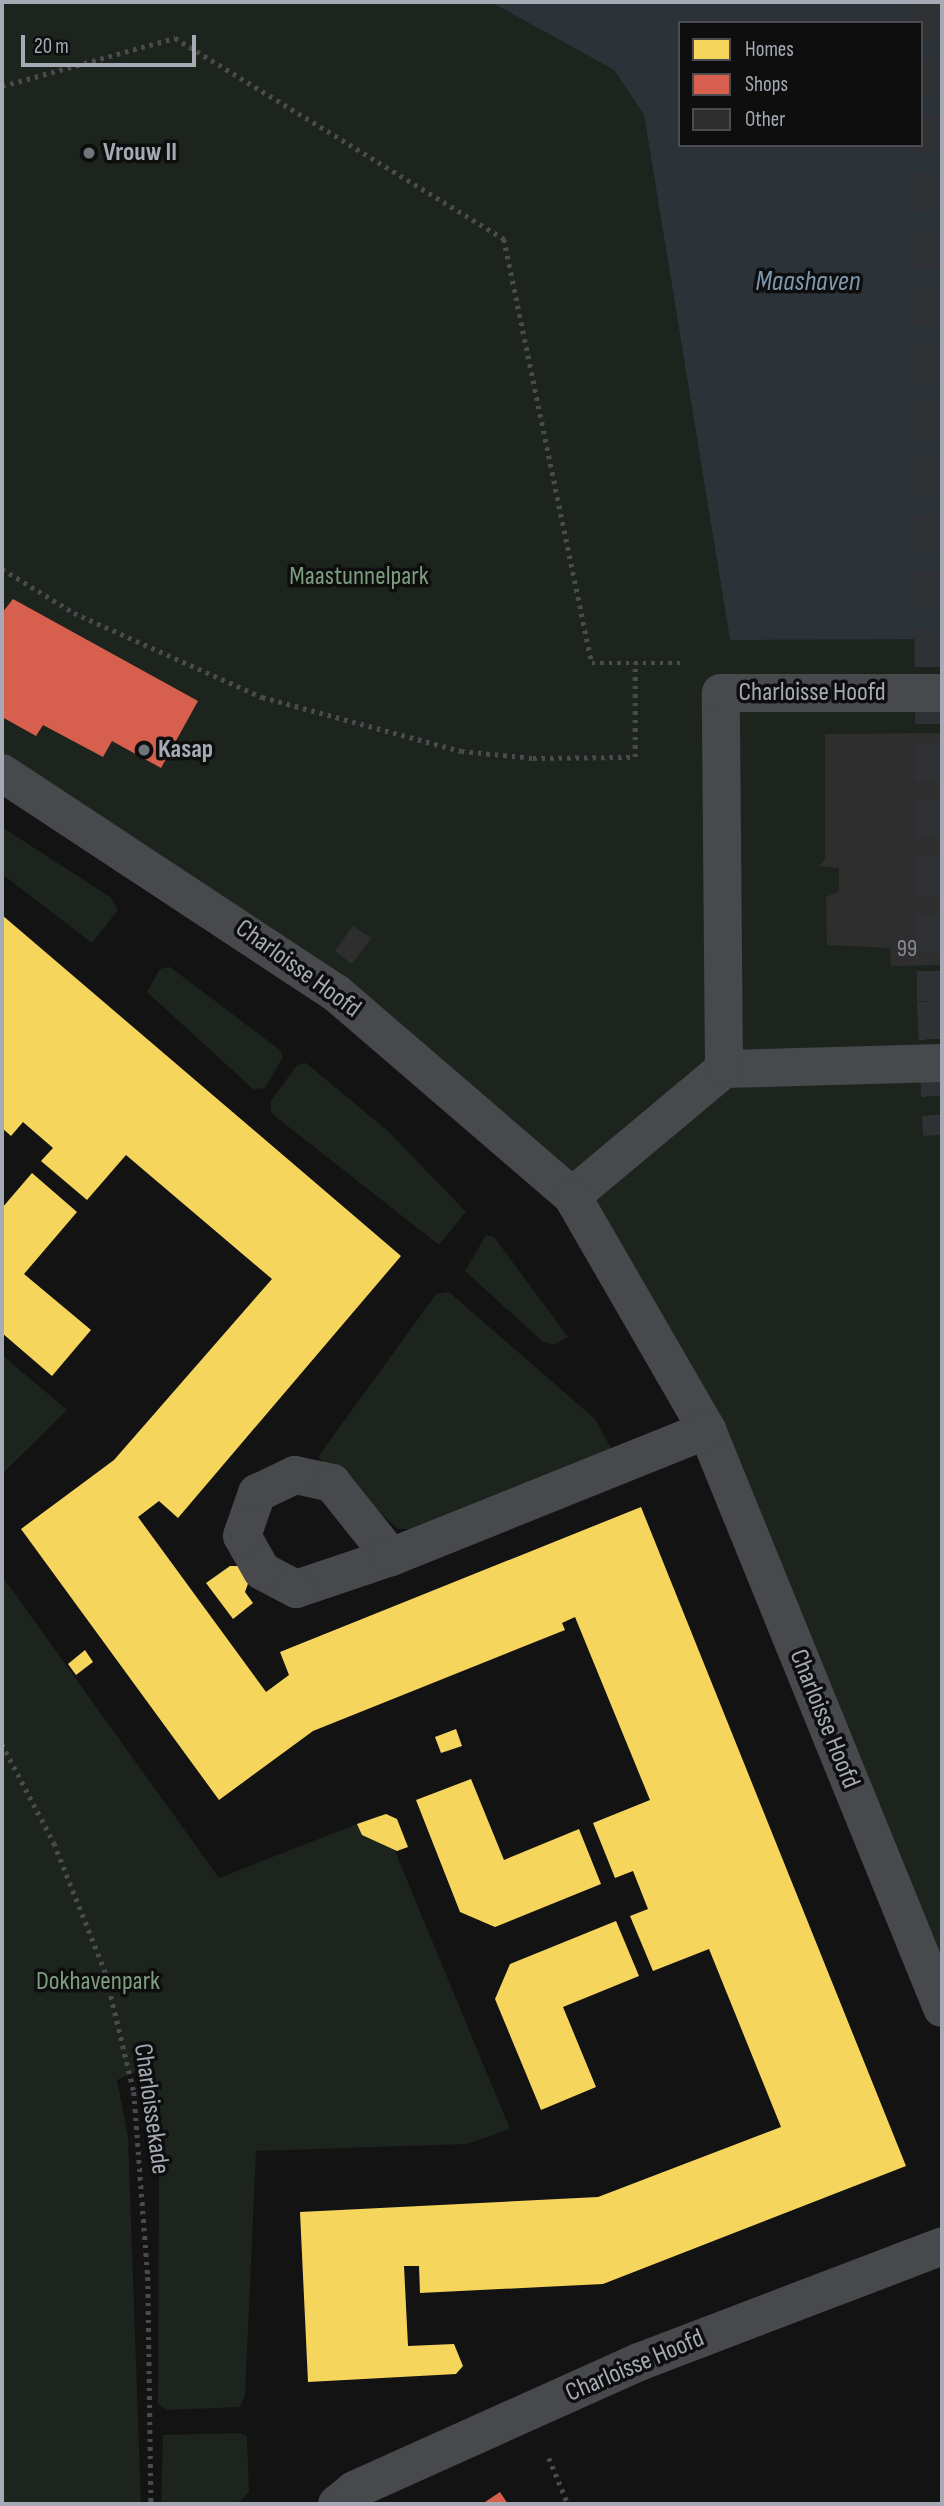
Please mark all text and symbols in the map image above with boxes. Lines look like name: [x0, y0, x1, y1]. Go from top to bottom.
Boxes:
scale bar: [24, 21, 200, 65]
legend: [678, 21, 923, 147]
text: 20 m: [34, 34, 69, 59]
text: Homes: [745, 37, 794, 62]
text: Shops: [745, 72, 788, 97]
text: Other: [745, 107, 785, 132]
place label: Vrouw II: [103, 137, 177, 169]
marker: Vrouw II: [81, 145, 97, 161]
water label: Maashaven: [756, 265, 860, 299]
park label: Maastunnelpark: [289, 561, 429, 593]
street label: Charloisse Hoofd: [738, 677, 886, 709]
place label: Kasap: [158, 734, 213, 766]
marker: Kasap: [136, 742, 152, 758]
street label: Charloisse Hoofd: [229, 913, 367, 1025]
house number: 99: [897, 935, 917, 963]
street label: Charloisse Hoofd: [782, 1645, 866, 1793]
park label: Dokhavenpark: [36, 1966, 160, 1998]
street label: Charloissekade: [126, 2042, 176, 2176]
street label: Charloisse Hoofd: [561, 2323, 709, 2409]

